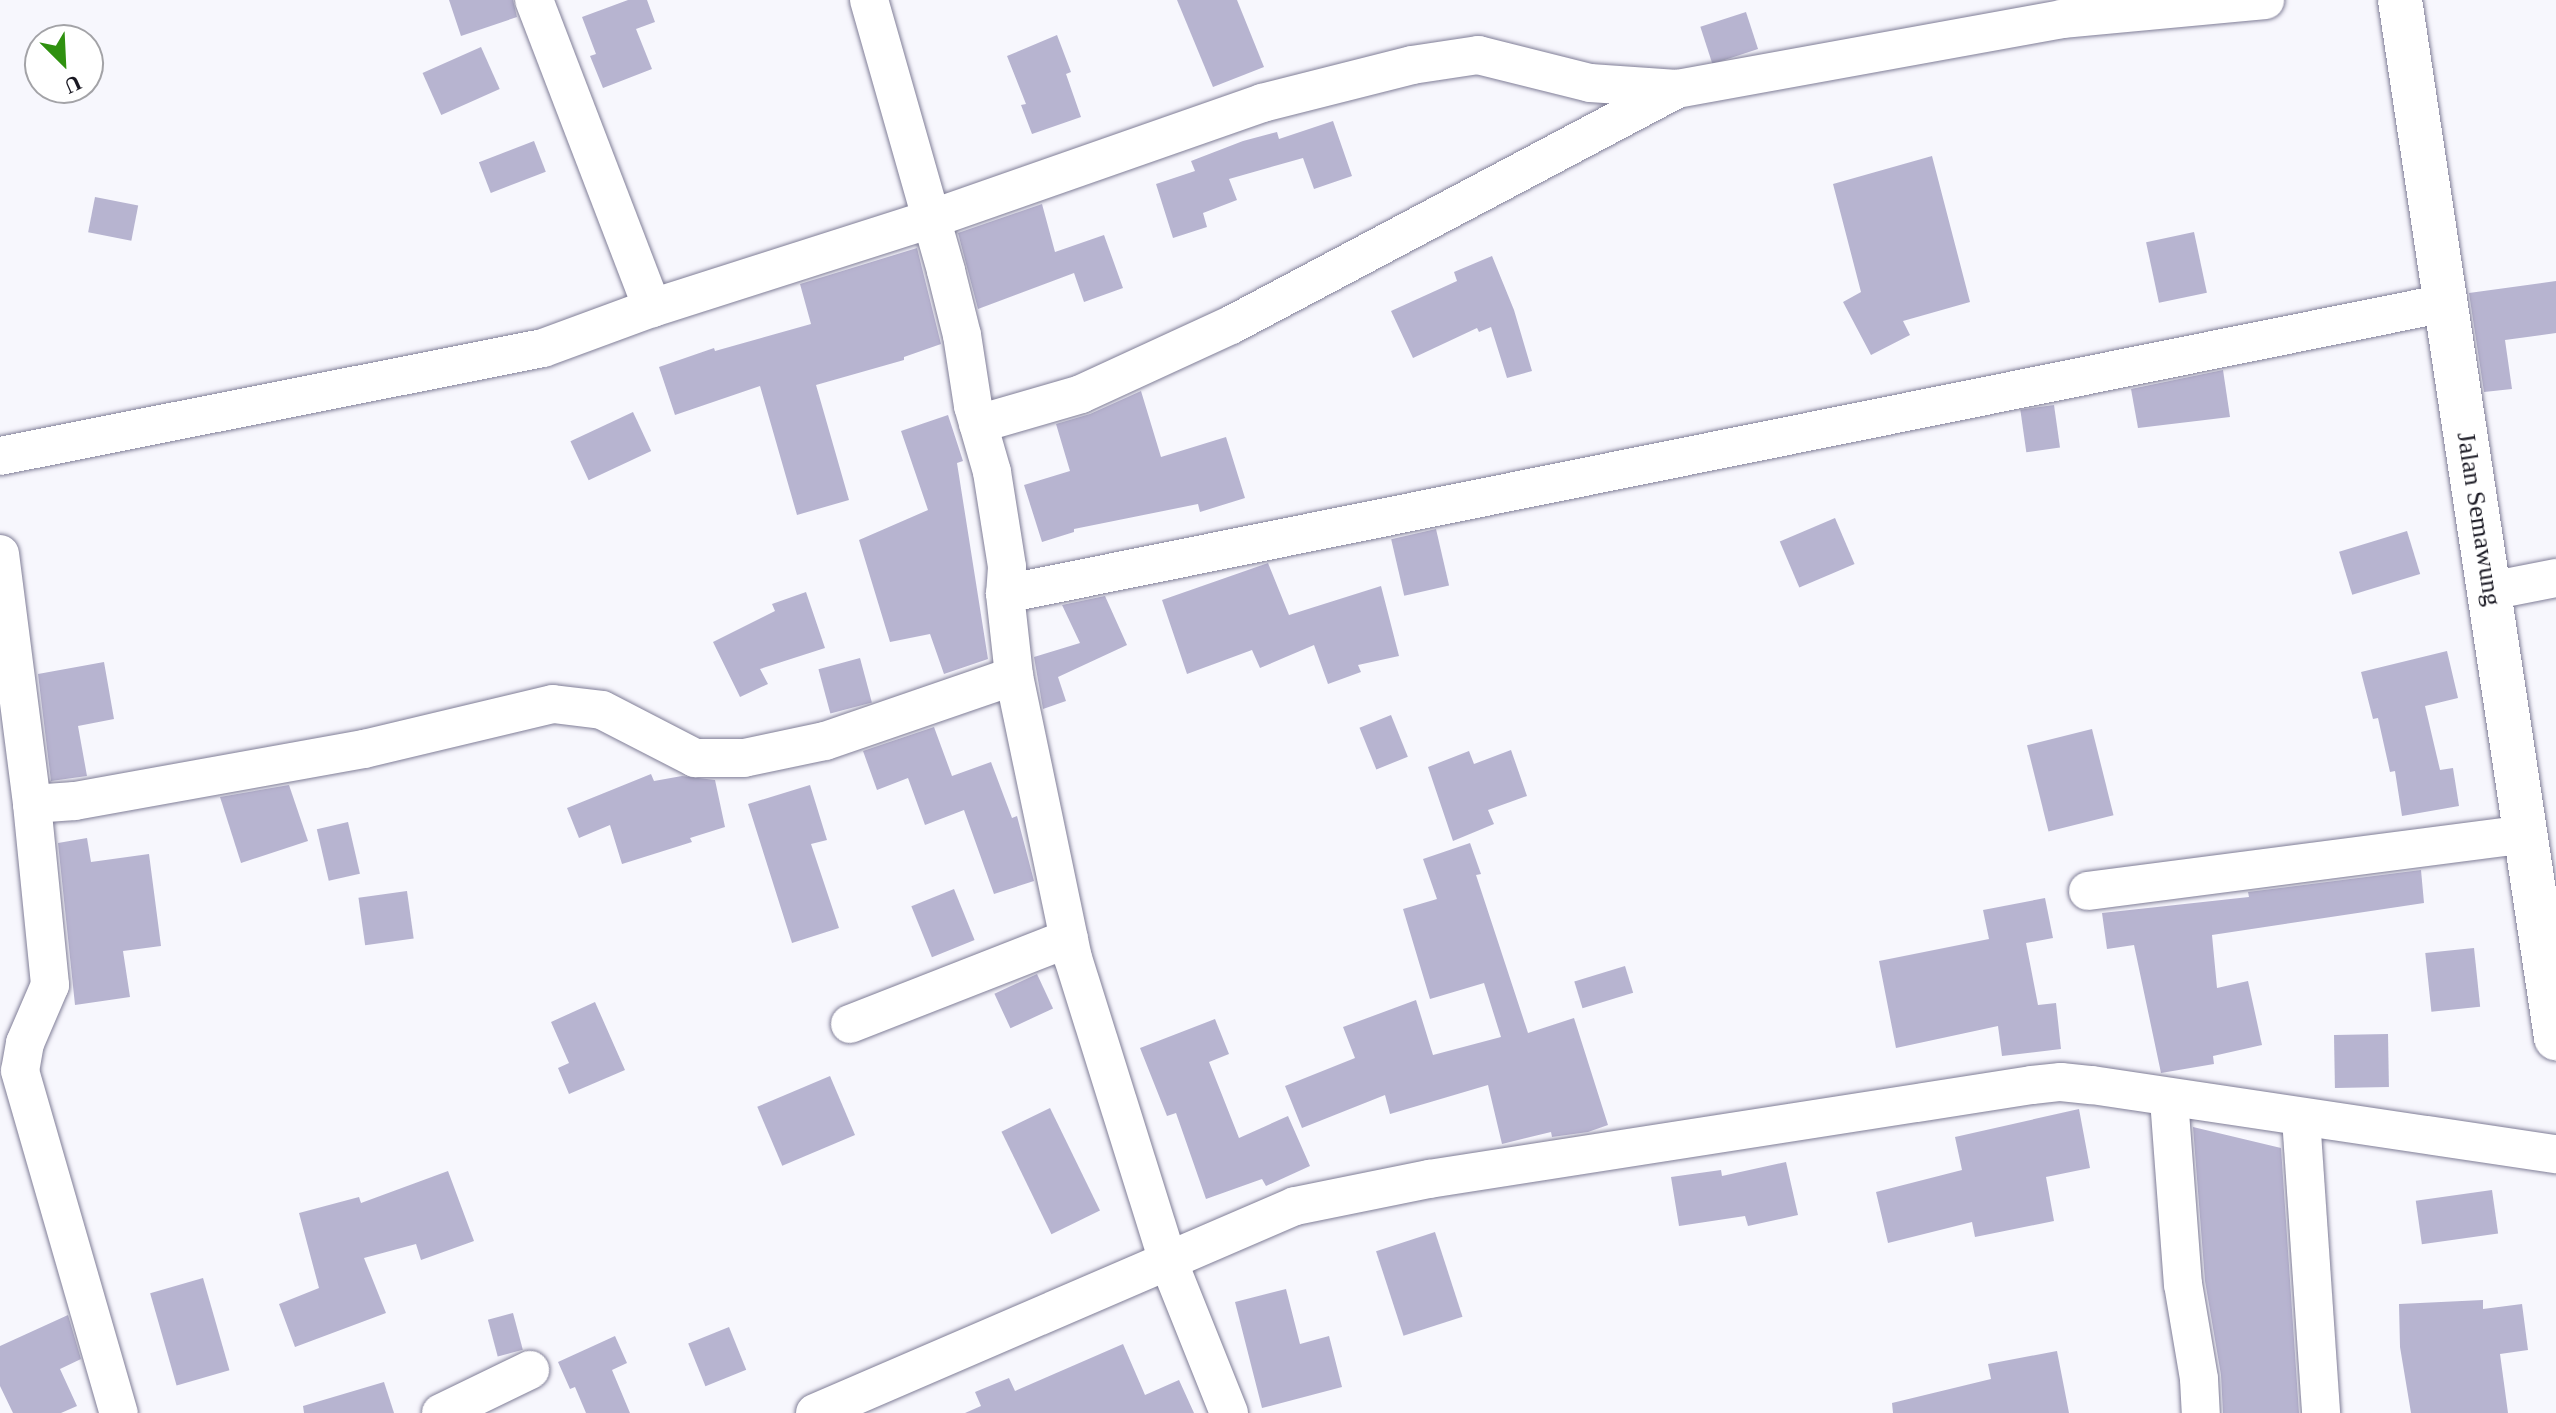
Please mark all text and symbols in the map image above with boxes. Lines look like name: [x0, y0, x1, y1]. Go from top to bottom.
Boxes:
north arrow: [24, 24, 104, 104]
text: U: [61, 70, 86, 99]
street label: Jalan Semawung: [2450, 430, 2508, 608]

